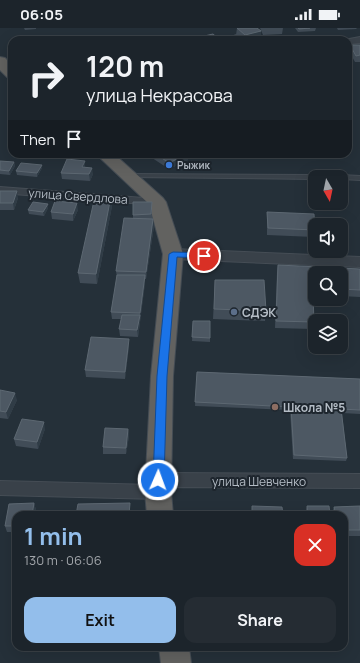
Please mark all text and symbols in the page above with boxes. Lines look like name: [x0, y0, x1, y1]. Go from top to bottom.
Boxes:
text: 06:05: [20, 4, 63, 25]
text: 120 m: [86, 47, 164, 85]
icon: right: [20, 52, 72, 104]
text: улица Некрасова: [86, 83, 233, 107]
icon: arrive: [63, 128, 85, 150]
text: Then: [20, 129, 55, 150]
place label: Рыжик: [177, 158, 211, 172]
marker: Рыжик: [164, 160, 174, 170]
north arrow: [308, 170, 348, 210]
map controls: [308, 170, 348, 354]
street label: улица Свердлова: [28, 184, 128, 208]
button: sound: [308, 218, 348, 258]
pin: [187, 239, 221, 273]
icon: arrive: [193, 245, 215, 267]
button: search: [308, 266, 348, 306]
place label: СДЭК: [242, 304, 276, 321]
marker: СДЭК: [229, 307, 239, 317]
button: layers: [308, 314, 348, 354]
place label: Школа №5: [283, 399, 345, 416]
marker: Школа №5: [270, 402, 280, 412]
position arrow: [137, 459, 179, 501]
street label: улица Шевченко: [212, 473, 306, 490]
text: 1 min: [24, 519, 83, 552]
button: close: [294, 524, 336, 566]
text: 130 m · 06:06: [24, 551, 102, 569]
button: Exit: [24, 597, 176, 643]
button: Share: [184, 597, 336, 643]

